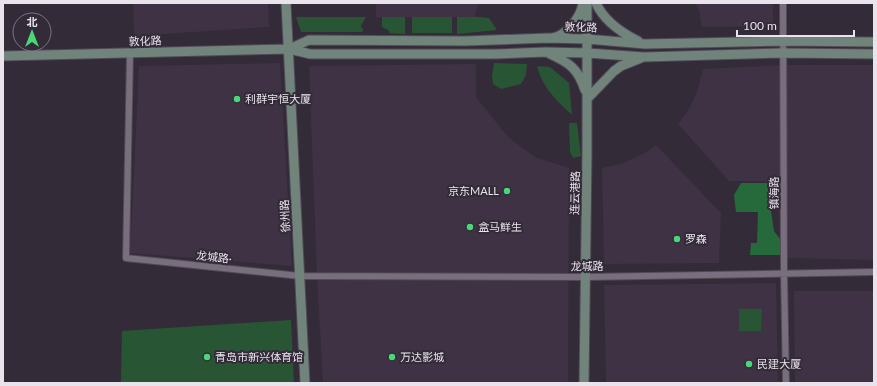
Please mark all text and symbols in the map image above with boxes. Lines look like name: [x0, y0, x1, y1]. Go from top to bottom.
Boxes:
north arrow: [12, 12, 52, 52]
scale bar: [737, 12, 854, 38]
text: 北: [27, 15, 38, 28]
text: 100 m: [743, 18, 777, 33]
street label: 敦化路: [564, 19, 598, 34]
street label: 敦化路: [128, 33, 162, 48]
place label: 利群宇恒大厦: [245, 92, 311, 105]
marker: 利群宇恒大厦: [232, 94, 242, 104]
street label: 连云港路: [568, 171, 581, 215]
street label: 镇海路: [767, 177, 780, 210]
place label: 京东MALL: [448, 184, 499, 197]
marker: 京东MALL: [502, 186, 512, 196]
street label: 徐州路: [277, 199, 292, 233]
place label: 盒马鲜生: [478, 220, 522, 233]
marker: 盒马鲜生: [465, 222, 475, 232]
place label: 罗森: [685, 232, 707, 245]
marker: 罗森: [672, 234, 682, 244]
street label: 龙城路·: [196, 248, 233, 265]
street label: 龙城路: [571, 259, 604, 272]
place label: 青岛市新兴体育馆: [215, 350, 303, 363]
place label: 万达影城: [400, 350, 444, 363]
marker: 青岛市新兴体育馆: [202, 352, 212, 362]
marker: 万达影城: [387, 352, 397, 362]
place label: 民建大厦: [757, 357, 801, 370]
marker: 民建大厦: [744, 359, 754, 369]

